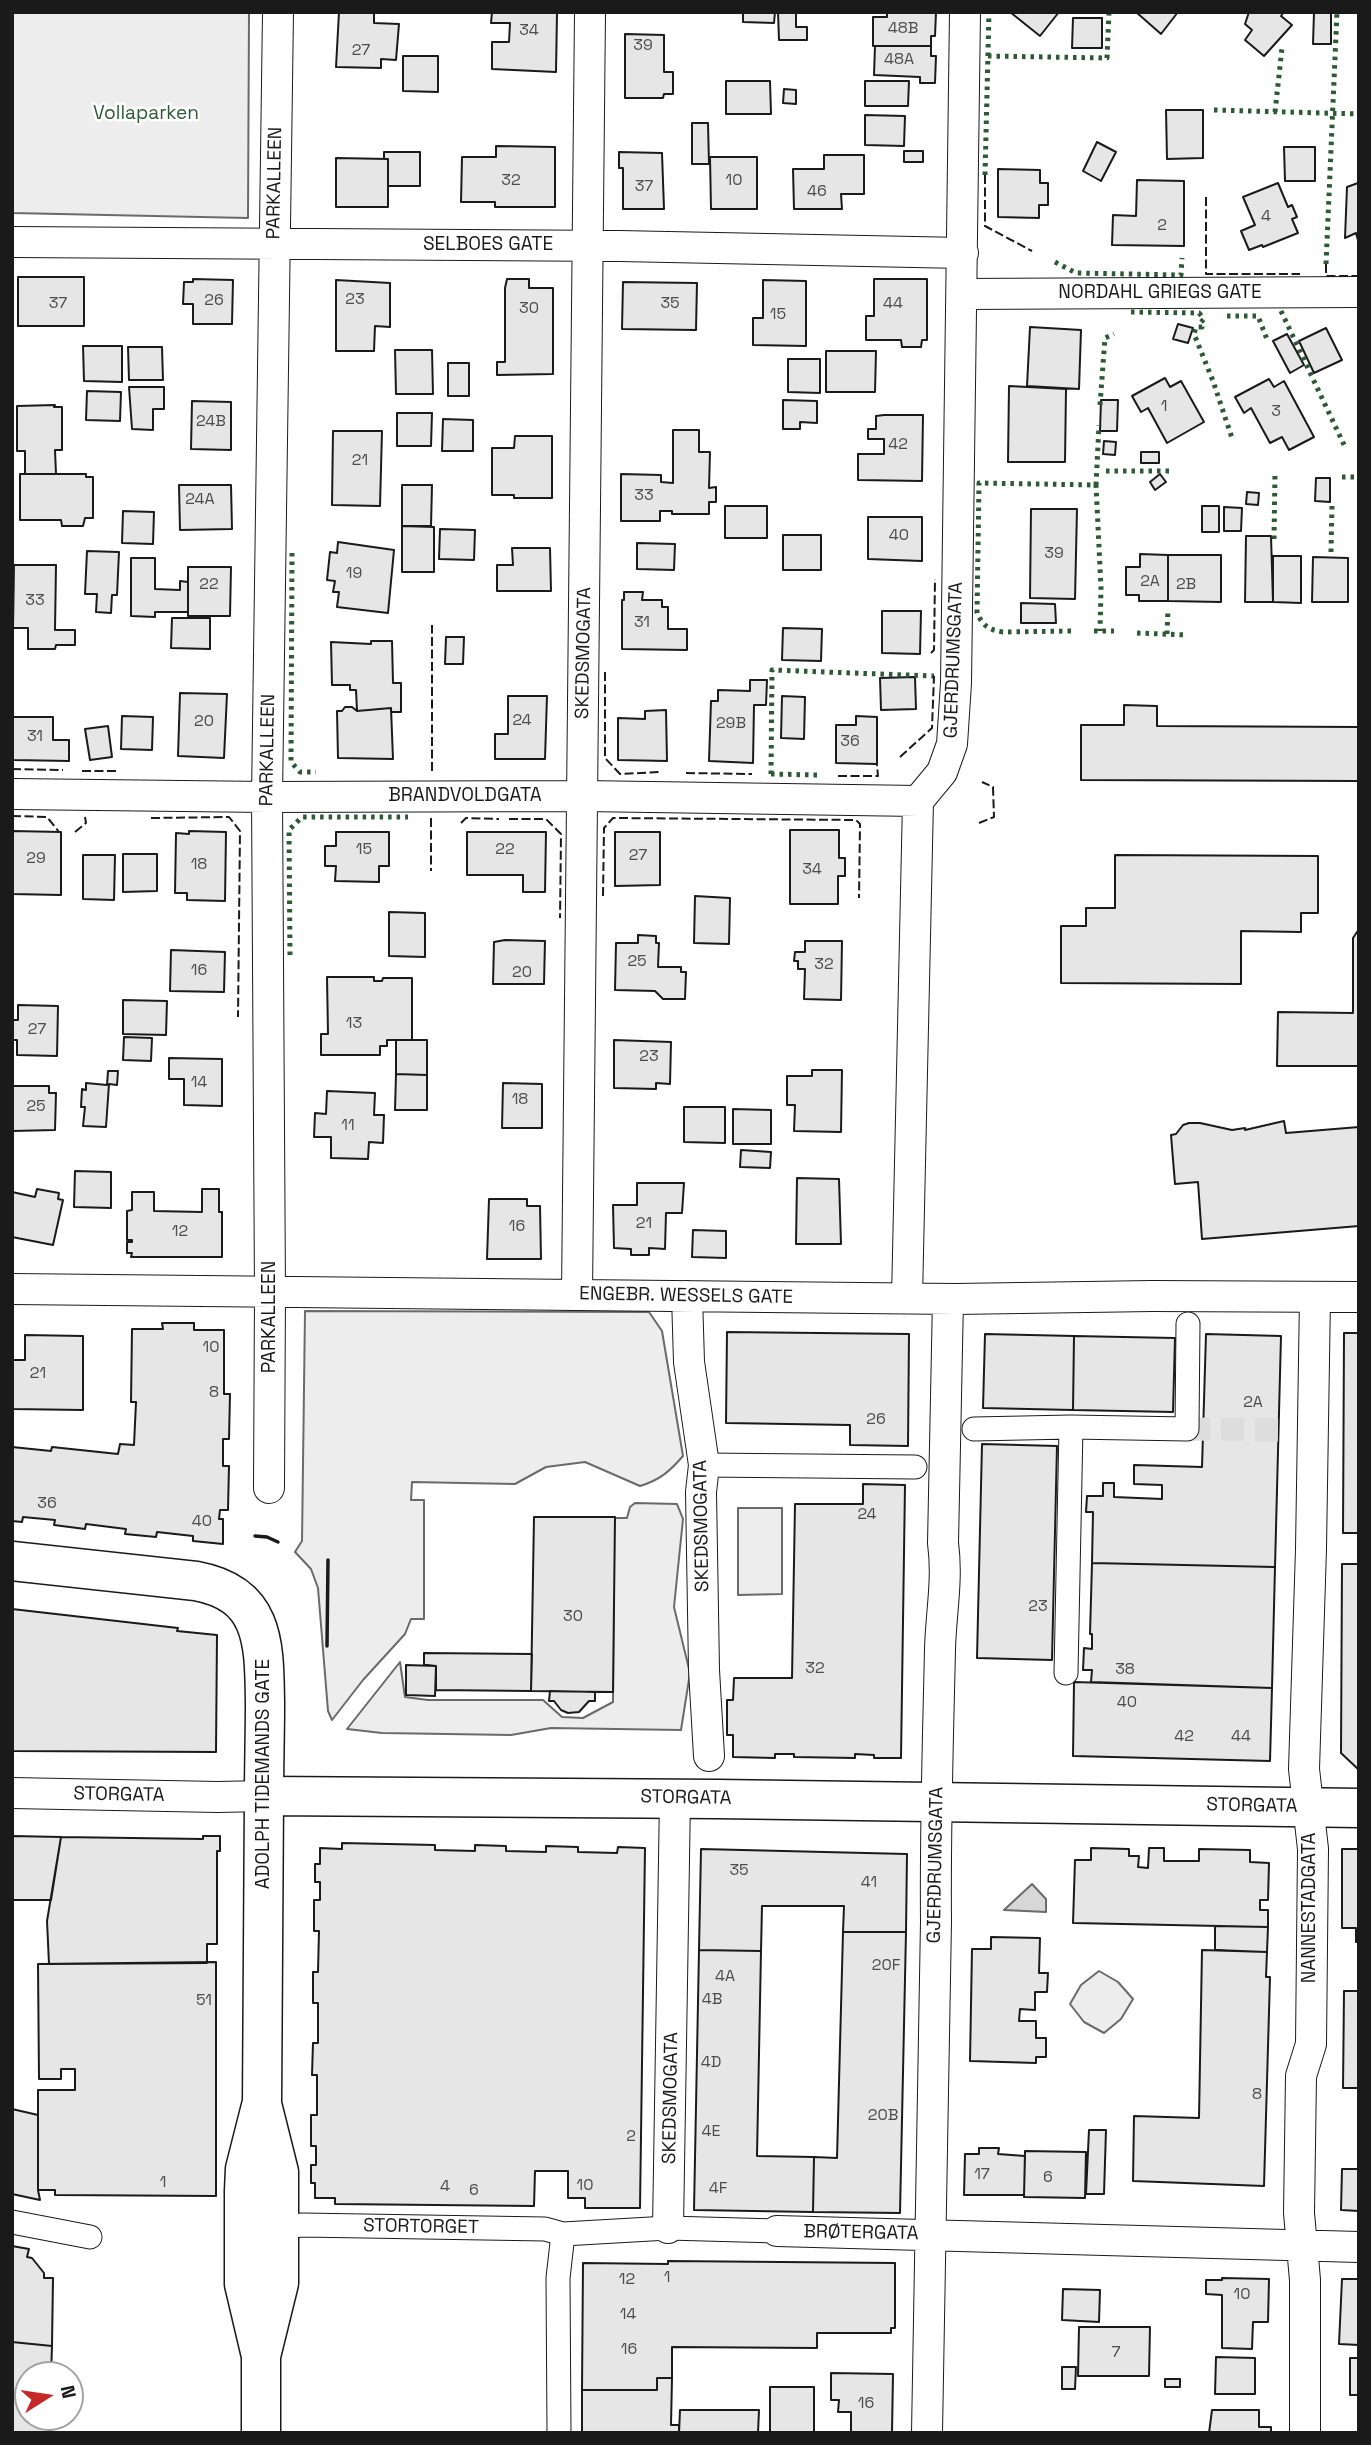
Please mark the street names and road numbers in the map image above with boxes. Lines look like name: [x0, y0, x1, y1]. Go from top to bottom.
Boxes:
street label: PARKALLEEN: [263, 127, 287, 239]
street label: SELBOES GATE: [423, 234, 553, 256]
street label: NORDAHL GRIEGS GATE: [1058, 282, 1262, 304]
street label: GJERDRUMSGATA: [940, 581, 968, 739]
street label: SKEDSMOGATA: [571, 587, 597, 719]
street label: PARKALLEEN: [256, 694, 280, 806]
street label: BRANDVOLDGATA: [388, 785, 542, 807]
street label: PARKALLEEN: [259, 1261, 281, 1373]
street label: ENGEBR. WESSELS GATE: [579, 1283, 793, 1309]
street label: SKEDSMOGATA: [689, 1460, 715, 1592]
street label: ADOLPH TIDEMANDS GATE: [253, 1659, 275, 1889]
street label: STORGATA: [73, 1783, 165, 1807]
street label: STORGATA: [640, 1786, 732, 1810]
street label: GJERDRUMSGATA: [923, 1787, 949, 1943]
street label: STORGATA: [1206, 1794, 1298, 1818]
street label: NANNESTADGATA: [1299, 1833, 1321, 1983]
street label: SKEDSMOGATA: [658, 2032, 684, 2164]
street label: STORTORGET: [363, 2215, 479, 2239]
street label: BRØTERGATA: [803, 2221, 919, 2245]

